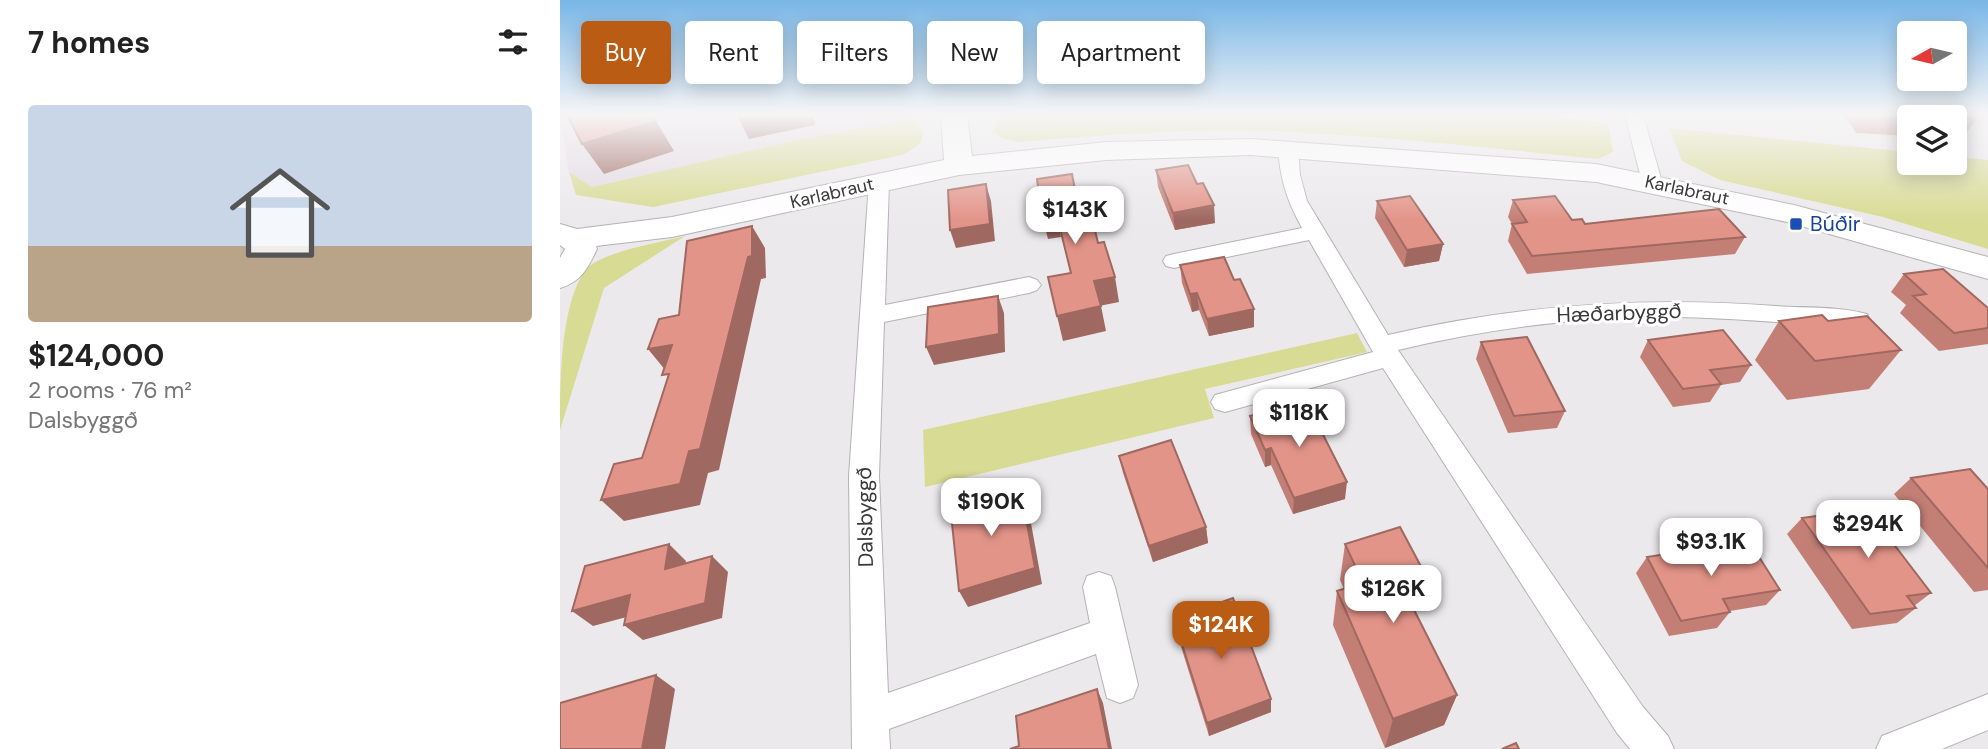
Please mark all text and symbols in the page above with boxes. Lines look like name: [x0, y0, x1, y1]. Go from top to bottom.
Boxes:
chip: Buy: [581, 21, 671, 84]
chip: Rent: [685, 21, 783, 84]
chip: Filters: [797, 21, 913, 84]
chip: New: [927, 21, 1023, 84]
chip: Apartment: [1037, 21, 1205, 84]
north arrow: [1897, 21, 1967, 91]
map controls: [1897, 21, 1967, 175]
text: 7 homes: [28, 23, 150, 62]
icon: filters: [494, 23, 532, 61]
button: layers: [1897, 105, 1967, 175]
icon: home: [217, 150, 343, 276]
street label: Karlabraut: [1643, 169, 1731, 211]
street label: Karlabraut: [788, 172, 876, 214]
pin: $143K: [1026, 187, 1124, 246]
text: $143K: [1042, 194, 1108, 224]
place label: Búðir: [1810, 210, 1861, 238]
marker: Búðir: [1788, 216, 1804, 232]
street label: Hæðarbyggð: [1556, 297, 1682, 329]
text: $124,000: [28, 336, 164, 375]
text: 2 rooms · 76 m²: [28, 375, 192, 405]
pin: $118K: [1250, 390, 1348, 449]
text: $118K: [1269, 397, 1329, 427]
text: Dalsbyggð: [28, 405, 138, 435]
street label: Dalsbyggð: [850, 467, 880, 567]
pin: $190K: [942, 478, 1040, 538]
text: $190K: [957, 486, 1025, 516]
pin: $294K: [1819, 500, 1917, 560]
text: $294K: [1832, 508, 1904, 538]
pin: $93.1K: [1654, 518, 1768, 578]
text: $93.1K: [1676, 526, 1746, 556]
pin: $126K: [1344, 566, 1442, 625]
text: $126K: [1360, 573, 1426, 603]
pin: $124K: [1172, 602, 1270, 661]
text: $124K: [1188, 609, 1254, 639]

